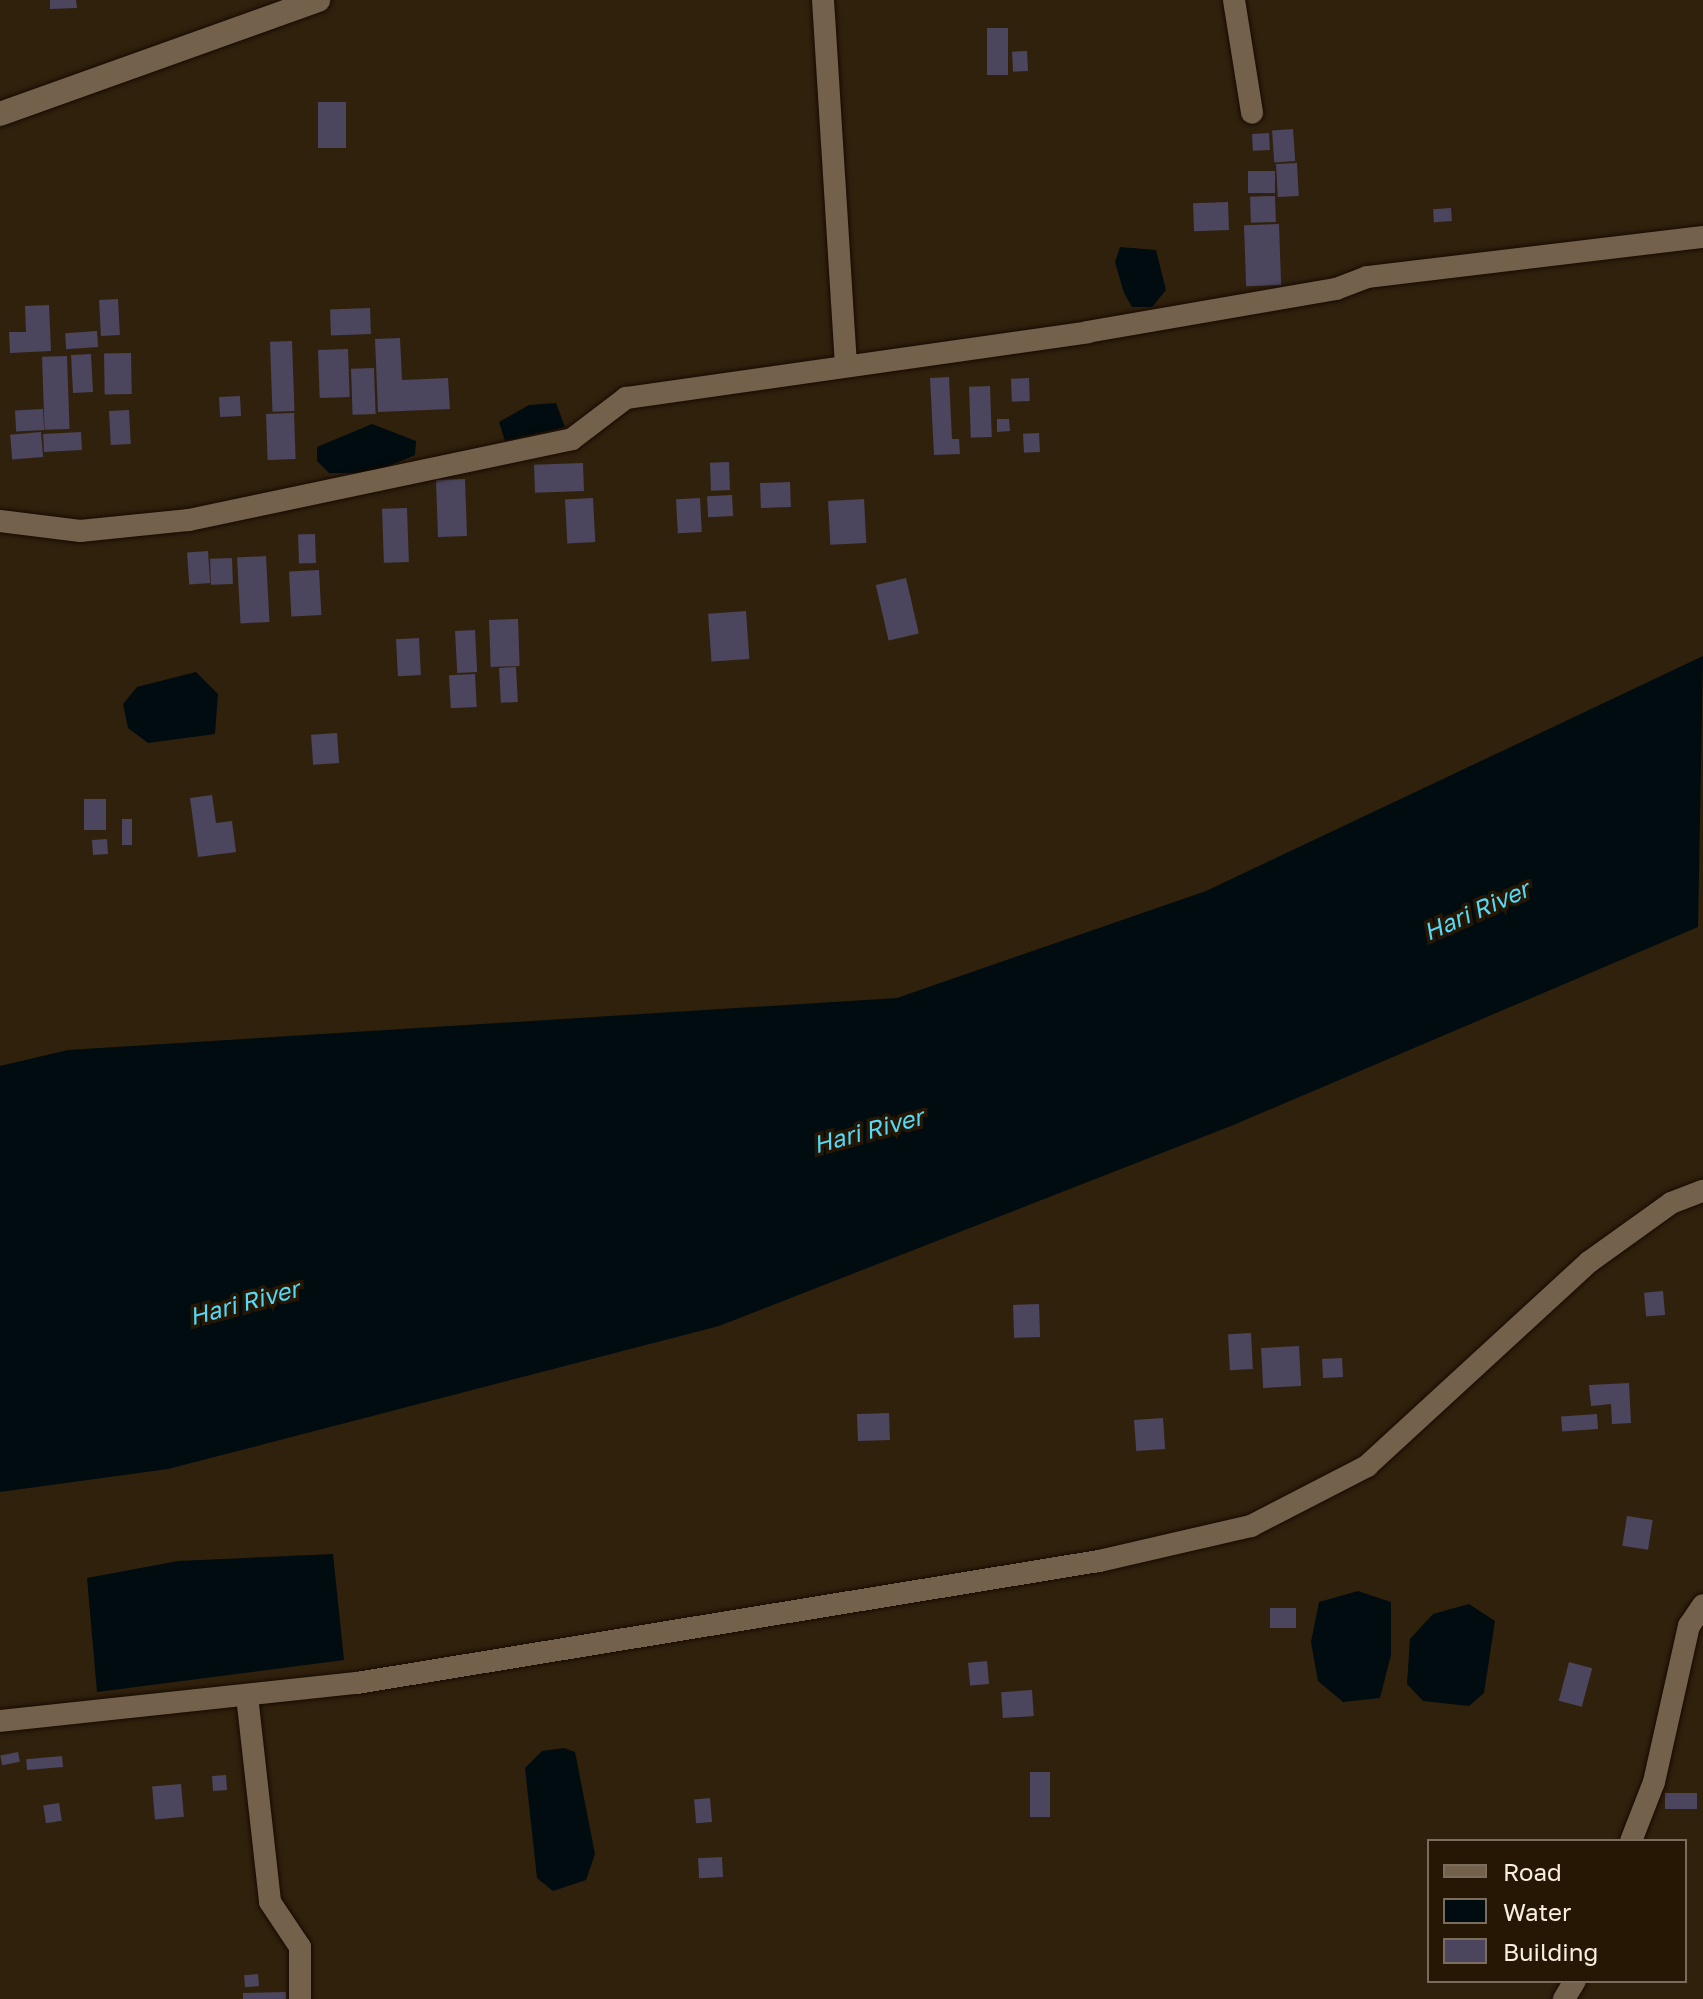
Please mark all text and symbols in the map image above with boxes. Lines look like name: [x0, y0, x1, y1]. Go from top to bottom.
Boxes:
water label: Hari River: [1419, 874, 1533, 946]
water label: Hari River: [810, 1102, 926, 1158]
water label: Hari River: [186, 1274, 302, 1330]
legend: [1427, 1839, 1687, 1983]
text: Road: [1503, 1857, 1562, 1886]
text: Water: [1503, 1897, 1571, 1926]
text: Building: [1503, 1937, 1598, 1966]

